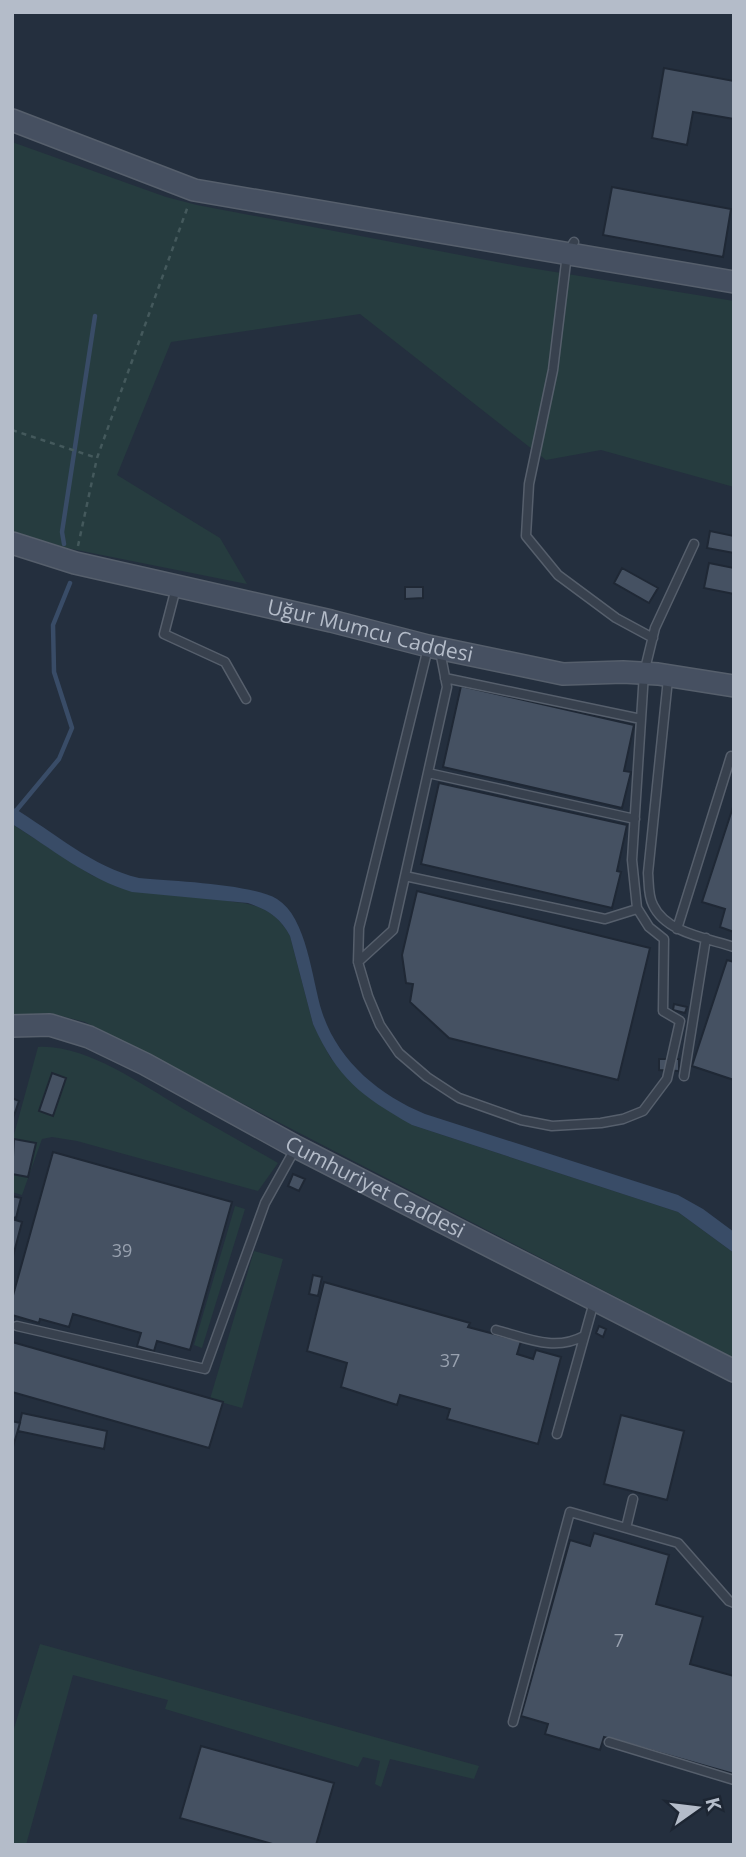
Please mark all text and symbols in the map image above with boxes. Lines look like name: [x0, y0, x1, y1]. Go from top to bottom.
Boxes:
street label: Uğur Mumcu Caddesi: [265, 592, 476, 668]
street label: Cumhuriyet Caddesi: [281, 1129, 470, 1244]
house number: 39: [112, 1238, 132, 1262]
house number: 37: [440, 1348, 460, 1372]
house number: 7: [614, 1628, 624, 1652]
north arrow: [662, 1773, 732, 1843]
text: K: [699, 1795, 728, 1814]

